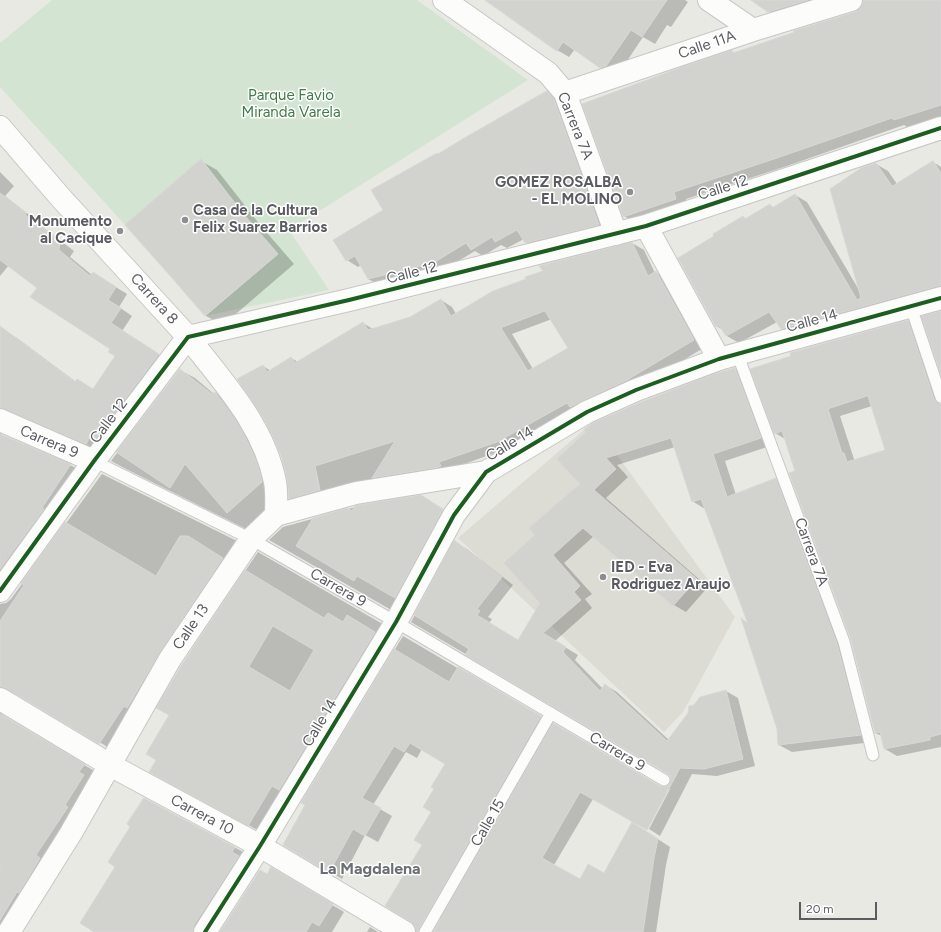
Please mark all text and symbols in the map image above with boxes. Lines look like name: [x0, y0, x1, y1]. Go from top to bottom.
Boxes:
street label: Calle 11A: [676, 27, 738, 63]
park label: Parque Favio Miranda Varela: [241, 87, 341, 122]
street label: Carrera 7A: [553, 90, 597, 162]
street label: Calle 12: [696, 171, 750, 205]
place label: GOMEZ ROSALBA - EL MOLINO: [495, 174, 622, 209]
marker: GOMEZ ROSALBA - EL MOLINO: [625, 187, 635, 197]
place label: Casa de la Cultura Felix Suarez Barrios: [193, 202, 327, 237]
place label: Monumento al Cacique: [29, 213, 112, 248]
marker: Casa de la Cultura Felix Suarez Barrios: [180, 215, 190, 225]
marker: Monumento al Cacique: [115, 226, 125, 236]
street label: Calle 12: [385, 258, 439, 288]
street label: Carrera 8: [126, 270, 182, 328]
street label: Calle 14: [784, 306, 840, 336]
street label: Calle 12: [86, 395, 132, 447]
street label: Carrera 9: [17, 422, 81, 462]
street label: Calle 14: [483, 423, 537, 465]
street label: Carrera 7A: [790, 515, 832, 589]
place label: IED - Eva Rodriguez Araujo: [611, 559, 730, 594]
street label: Carrera 9: [307, 565, 369, 611]
marker: IED - Eva Rodriguez Araujo: [598, 572, 608, 582]
street label: Calle 13: [169, 601, 213, 653]
street label: Calle 14: [299, 696, 341, 750]
street label: Carrera 9: [586, 728, 648, 776]
street label: Carrera 10: [167, 791, 237, 839]
street label: Calle 15: [467, 796, 509, 850]
district label: La Magdalena: [319, 859, 421, 879]
scale bar: [801, 894, 879, 920]
text: 20 m: [806, 902, 834, 916]

